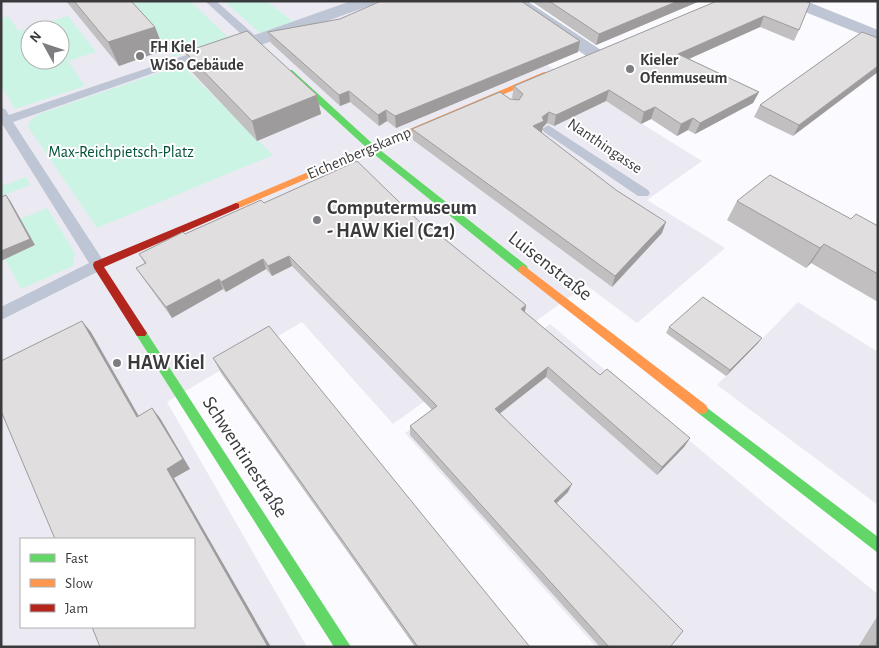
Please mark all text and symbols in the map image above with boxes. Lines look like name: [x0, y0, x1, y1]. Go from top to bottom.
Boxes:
north arrow: [20, 20, 70, 70]
text: N: [27, 29, 44, 46]
place label: FH Kiel, WiSo Gebäude: [150, 39, 244, 73]
marker: FH Kiel, WiSo Gebäude: [134, 50, 146, 62]
place label: Kieler Ofenmuseum: [640, 52, 728, 86]
marker: Kieler Ofenmuseum: [624, 63, 636, 75]
street label: Nanthingasse: [565, 115, 645, 177]
street label: Eichenbergskamp: [305, 124, 413, 182]
park label: Max-Reichpietsch-Platz: [48, 144, 194, 160]
place label: Computermuseum - HAW Kiel (C21): [327, 198, 477, 241]
marker: Computermuseum - HAW Kiel (C21): [311, 214, 323, 226]
street label: Luisenstraße: [504, 227, 596, 305]
place label: HAW Kiel: [127, 353, 205, 373]
marker: HAW Kiel: [111, 357, 123, 369]
street label: Schwentinestraße: [199, 393, 291, 521]
legend: [20, 538, 195, 628]
text: Fast: [65, 551, 89, 566]
text: Slow: [65, 576, 93, 591]
text: Jam: [65, 601, 88, 616]

